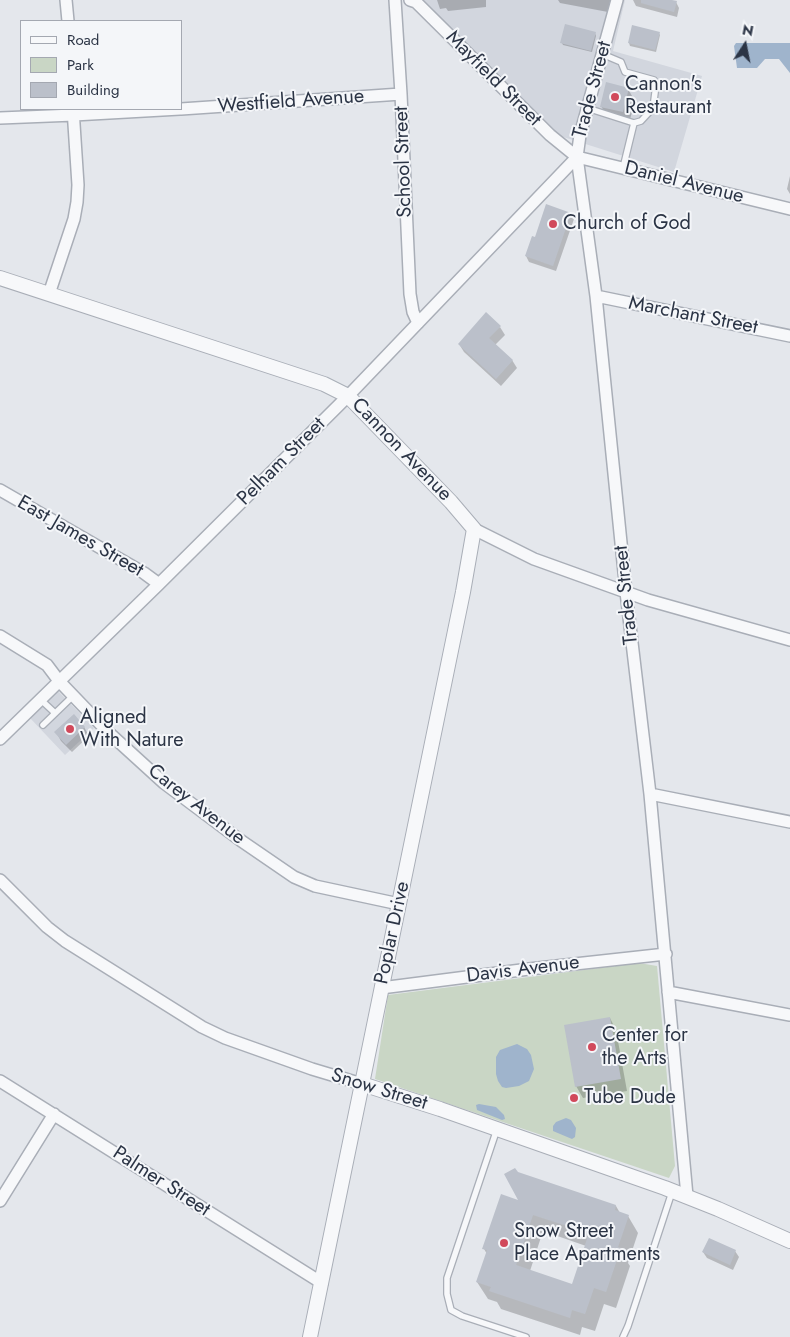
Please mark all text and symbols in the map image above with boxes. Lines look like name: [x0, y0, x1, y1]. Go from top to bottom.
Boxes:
text: N: [740, 19, 755, 41]
legend: [20, 20, 182, 110]
north arrow: [720, 20, 770, 70]
street label: Mayfield Street: [440, 26, 546, 132]
text: Road: [67, 29, 99, 51]
street label: Trade Street: [569, 39, 617, 141]
text: Park: [67, 54, 94, 76]
place label: Cannon's Restaurant: [625, 73, 711, 120]
text: Building: [67, 79, 119, 101]
street label: Westfield Avenue: [217, 85, 365, 119]
marker: Cannon's Restaurant: [609, 91, 621, 103]
street label: School Street: [390, 106, 418, 218]
street label: Daniel Avenue: [622, 157, 746, 209]
place label: Church of God: [563, 212, 691, 236]
marker: Church of God: [547, 218, 559, 230]
street label: Marchant Street: [626, 292, 760, 340]
street label: Cannon Avenue: [346, 393, 456, 507]
street label: Pelham Street: [233, 413, 331, 511]
street label: East James Street: [13, 491, 147, 583]
street label: Trade Street: [610, 544, 644, 646]
place label: Aligned With Nature: [80, 706, 184, 753]
marker: Aligned With Nature: [64, 723, 76, 735]
street label: Carey Avenue: [143, 760, 249, 850]
street label: Poplar Drive: [370, 880, 416, 986]
street label: Davis Avenue: [465, 951, 581, 989]
place label: Center for the Arts: [602, 1024, 688, 1071]
marker: Center for the Arts: [586, 1041, 598, 1053]
street label: Snow Street: [328, 1064, 430, 1116]
place label: Tube Dude: [584, 1086, 676, 1110]
marker: Tube Dude: [568, 1092, 580, 1104]
street label: Palmer Street: [108, 1142, 214, 1222]
place label: Snow Street Place Apartments: [514, 1220, 660, 1267]
marker: Snow Street Place Apartments: [498, 1237, 510, 1249]

